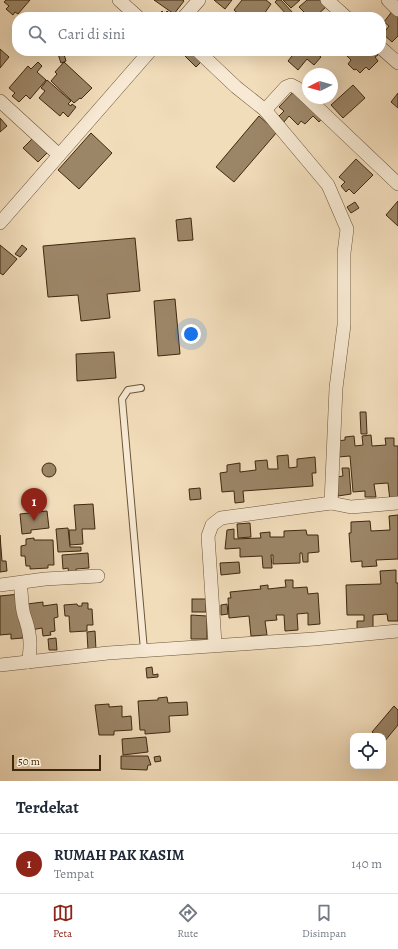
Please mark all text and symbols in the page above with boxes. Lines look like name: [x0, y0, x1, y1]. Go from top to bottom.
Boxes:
search box: [12, 12, 386, 56]
icon: search: [26, 23, 48, 45]
text: Cari di sini: [58, 24, 125, 44]
north arrow: [302, 68, 338, 104]
your location: [181, 324, 201, 344]
pin: 1: [21, 488, 47, 521]
map controls: [350, 733, 386, 769]
button: locate: [350, 733, 386, 769]
scale bar: [12, 753, 101, 772]
text: 50 m: [18, 754, 40, 769]
text: Terdekat: [16, 796, 79, 819]
text: RUMAH PAK KASIM: [54, 845, 184, 865]
text: 1: [27, 855, 31, 872]
text: 140 m: [351, 855, 382, 872]
text: Tempat: [54, 865, 94, 882]
tab: Peta: [52, 902, 74, 941]
tab: Rute: [177, 902, 199, 941]
tab: Disimpan: [302, 902, 346, 941]

